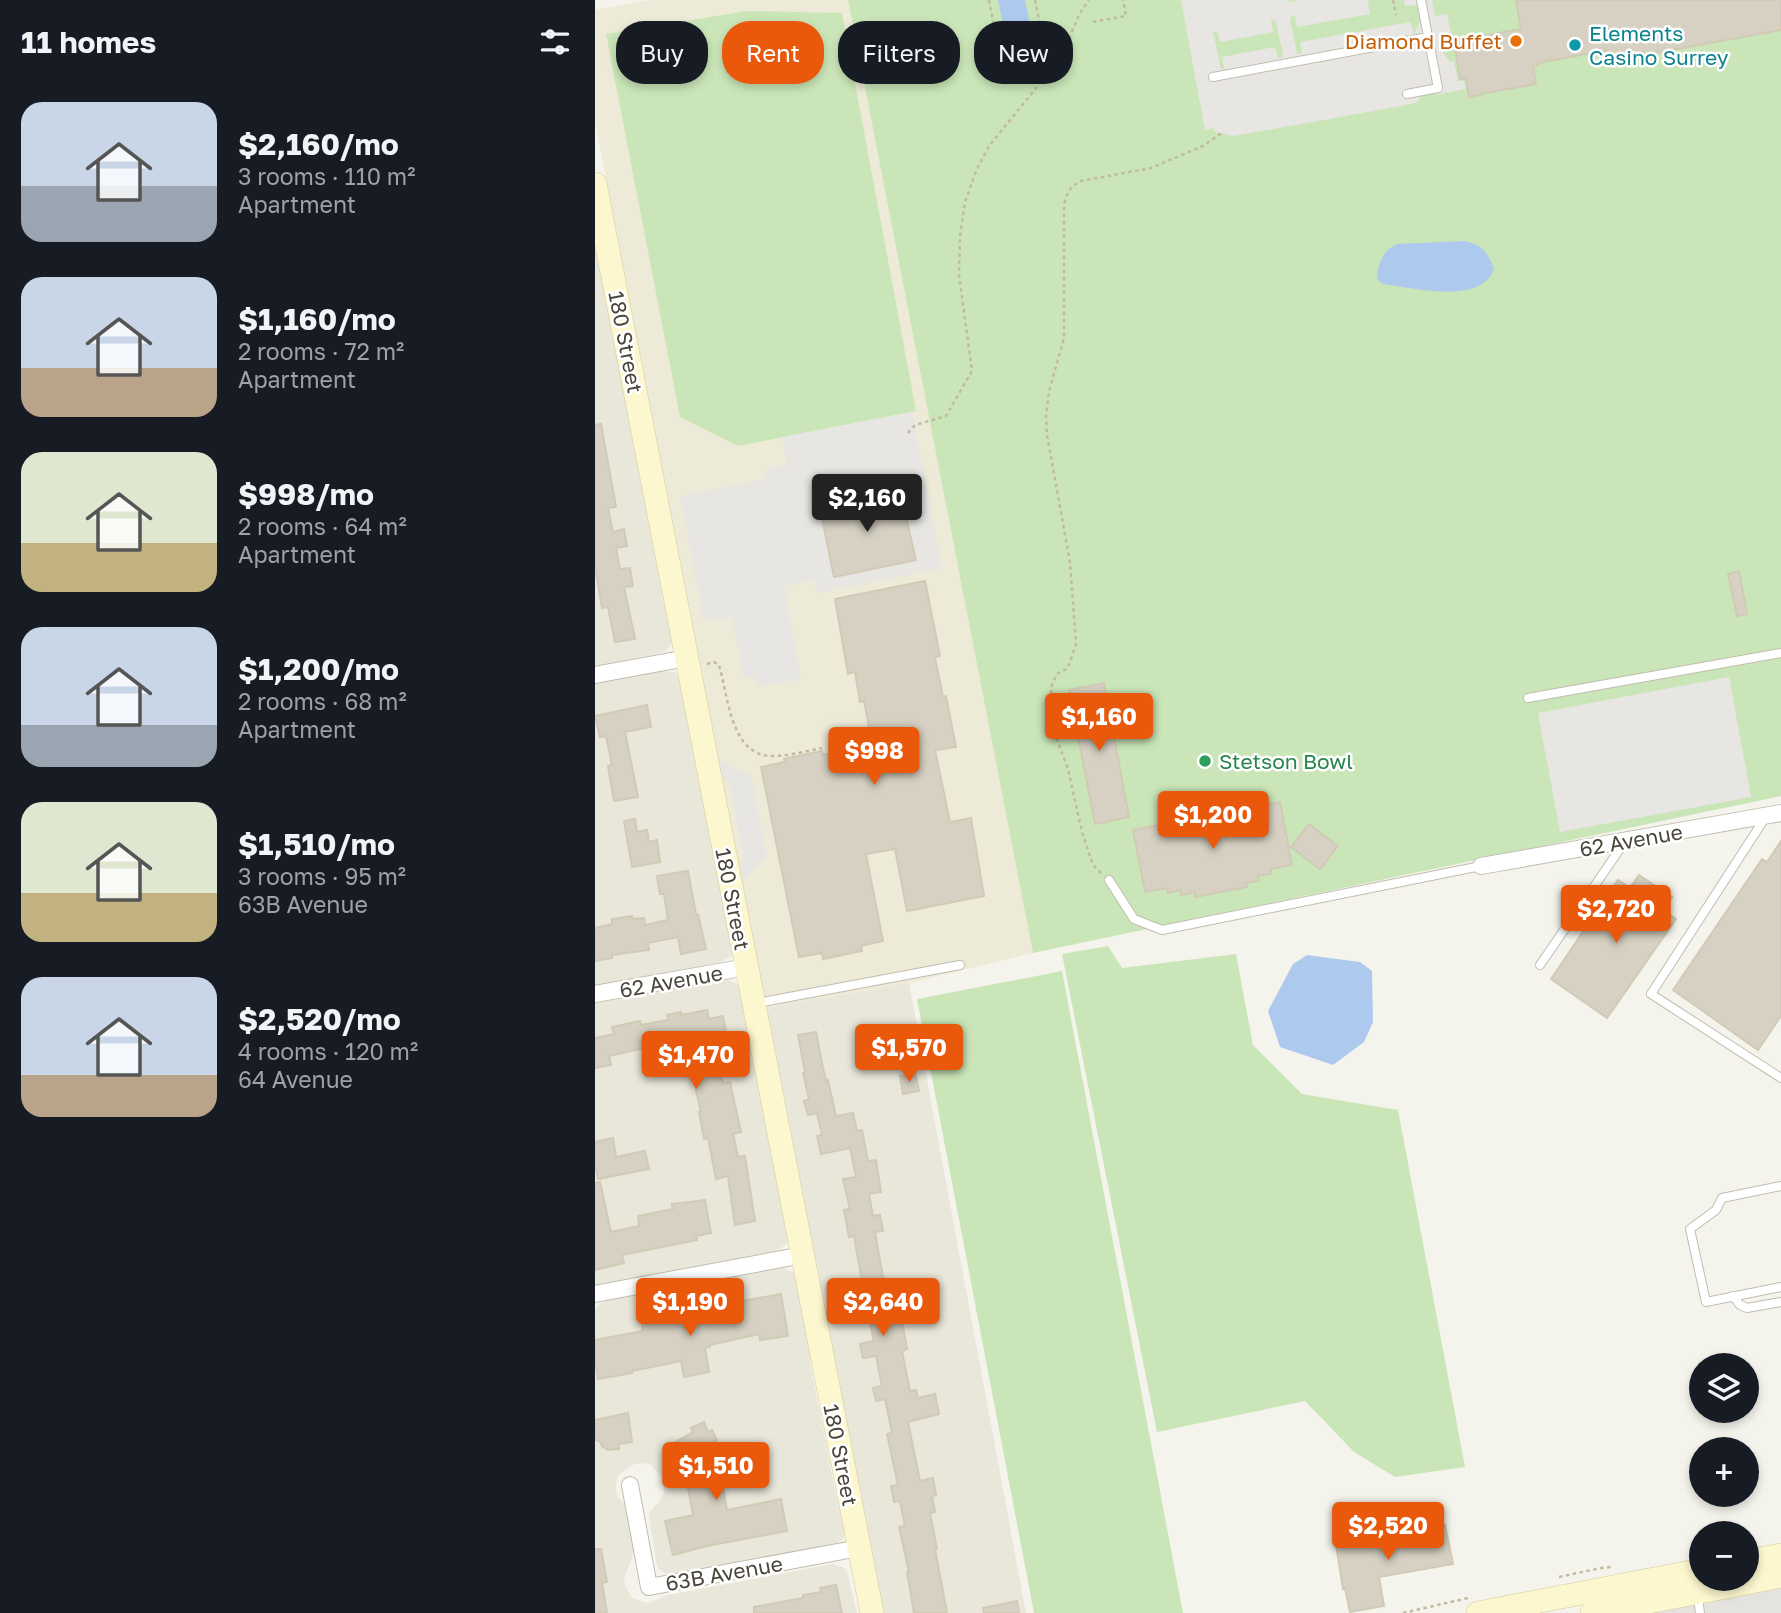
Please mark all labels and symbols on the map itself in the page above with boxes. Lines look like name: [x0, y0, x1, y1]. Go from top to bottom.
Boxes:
place label: Elements Casino Surrey: [1589, 20, 1729, 70]
place label: Diamond Buffet: [1345, 28, 1502, 54]
marker: Diamond Buffet: [1508, 33, 1524, 49]
marker: Elements Casino Surrey: [1567, 37, 1583, 53]
street label: 180 Street: [603, 289, 649, 395]
pin: $2,160: [810, 475, 924, 534]
pin: $1,160: [1042, 694, 1156, 753]
pin: $998: [833, 728, 915, 787]
place label: Stetson Bowl: [1219, 748, 1353, 774]
marker: Stetson Bowl: [1197, 753, 1213, 769]
pin: $1,200: [1156, 792, 1270, 851]
street label: 62 Avenue: [1577, 818, 1685, 862]
street label: 180 Street: [710, 846, 756, 952]
pin: $2,720: [1559, 886, 1673, 945]
street label: 62 Avenue: [617, 959, 725, 1003]
pin: $1,570: [852, 1024, 966, 1084]
pin: $1,470: [639, 1032, 753, 1091]
pin: $1,190: [633, 1278, 747, 1338]
pin: $2,640: [826, 1278, 940, 1338]
street label: 180 Street: [818, 1402, 864, 1508]
pin: $1,510: [659, 1442, 773, 1502]
pin: $2,520: [1331, 1502, 1445, 1562]
street label: 63B Avenue: [663, 1550, 785, 1596]

